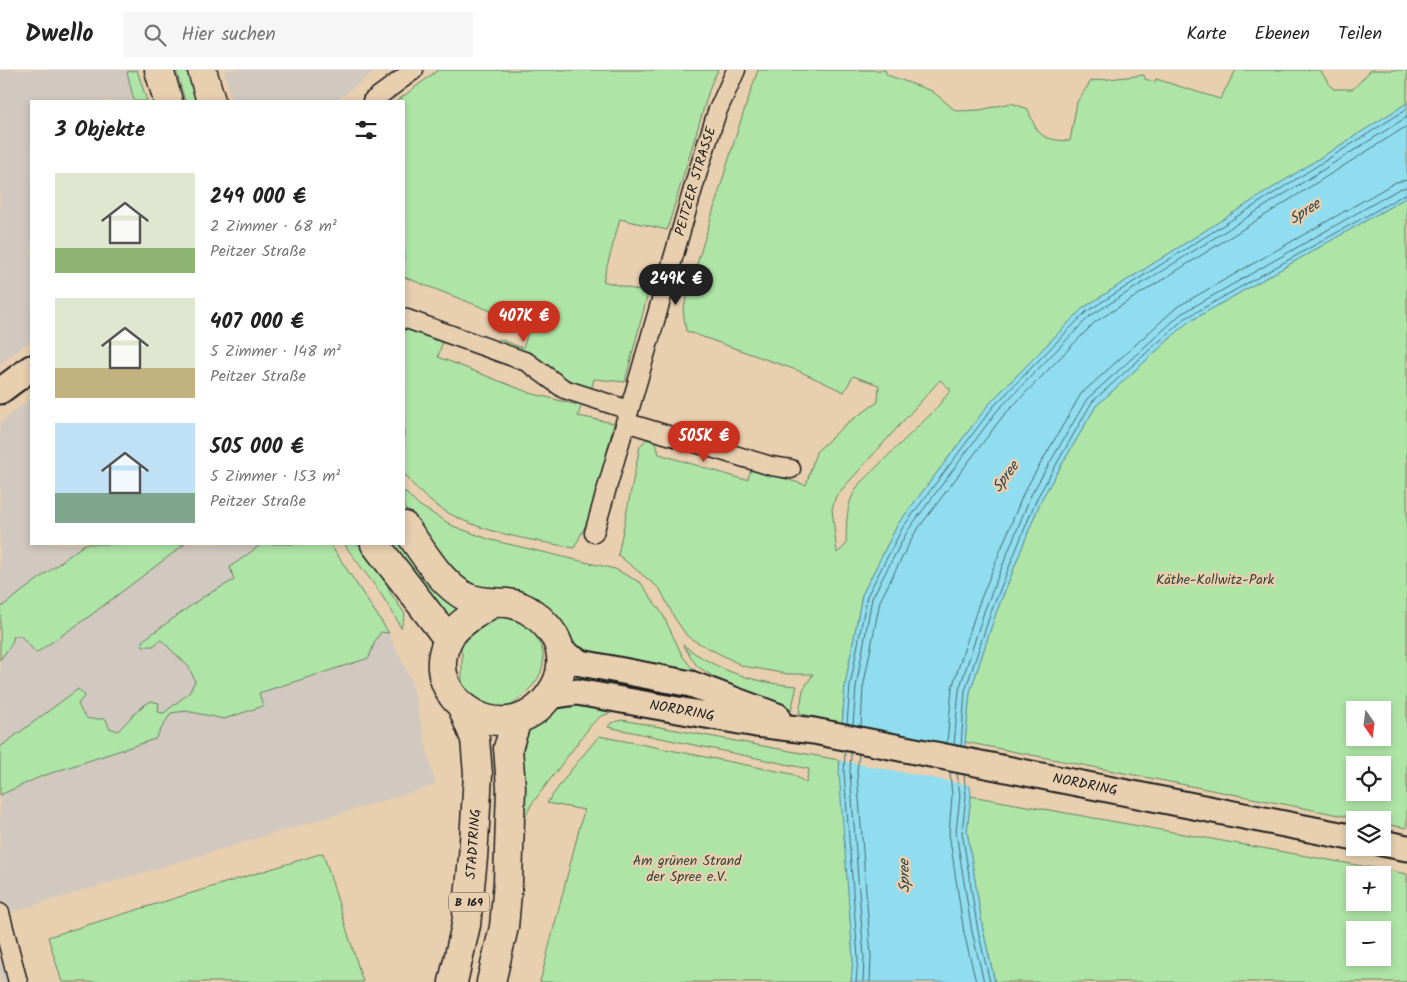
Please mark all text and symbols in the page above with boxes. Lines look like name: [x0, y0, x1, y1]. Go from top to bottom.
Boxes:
search box: [123, 12, 473, 57]
text: Dwello: [25, 15, 93, 54]
text: Hier suchen: [181, 20, 276, 50]
text: Karte: [1186, 20, 1227, 49]
text: Ebenen: [1255, 20, 1310, 49]
text: Teilen: [1338, 20, 1382, 49]
icon: search: [141, 21, 169, 49]
text: 3 Objekte: [55, 114, 145, 147]
icon: filters: [352, 116, 380, 144]
street label: PEITZER STRASSE: [669, 123, 723, 239]
text: 249 000 €: [210, 181, 306, 214]
water label: Spree: [1284, 192, 1327, 231]
icon: home: [95, 193, 155, 253]
text: 2 Zimmer · 68 m²: [210, 214, 337, 239]
text: Peitzer Straße: [210, 239, 306, 264]
pin: 249K €: [635, 264, 717, 306]
text: 249K €: [650, 267, 702, 292]
pin: 407K €: [483, 300, 565, 343]
text: 407K €: [499, 304, 549, 329]
text: 407 000 €: [210, 306, 304, 339]
icon: home: [95, 318, 155, 378]
text: 5 Zimmer · 148 m²: [210, 339, 341, 364]
text: Peitzer Straße: [210, 364, 306, 389]
pin: 505K €: [663, 420, 745, 463]
text: 505K €: [679, 424, 729, 449]
text: 505 000 €: [210, 431, 304, 464]
icon: home: [95, 443, 155, 503]
water label: Spree: [986, 455, 1026, 498]
text: 5 Zimmer · 153 m²: [210, 464, 340, 489]
text: Peitzer Straße: [210, 489, 306, 514]
park label: Käthe-Kollwitz-Park: [1156, 569, 1274, 591]
street label: NORDRING: [648, 694, 716, 727]
north arrow: [1346, 701, 1391, 746]
map controls: [1346, 701, 1391, 966]
button: locate: [1346, 756, 1391, 801]
street label: NORDRING: [1051, 767, 1120, 802]
street label: STADTRING: [460, 808, 487, 880]
button: layers: [1346, 811, 1391, 856]
park label: Am grünen Strand der Spree e.V.: [633, 850, 742, 888]
water label: Spree: [893, 858, 917, 893]
button: +: [1346, 866, 1391, 911]
road number: B 169: [449, 892, 489, 912]
button: −: [1346, 921, 1391, 966]

